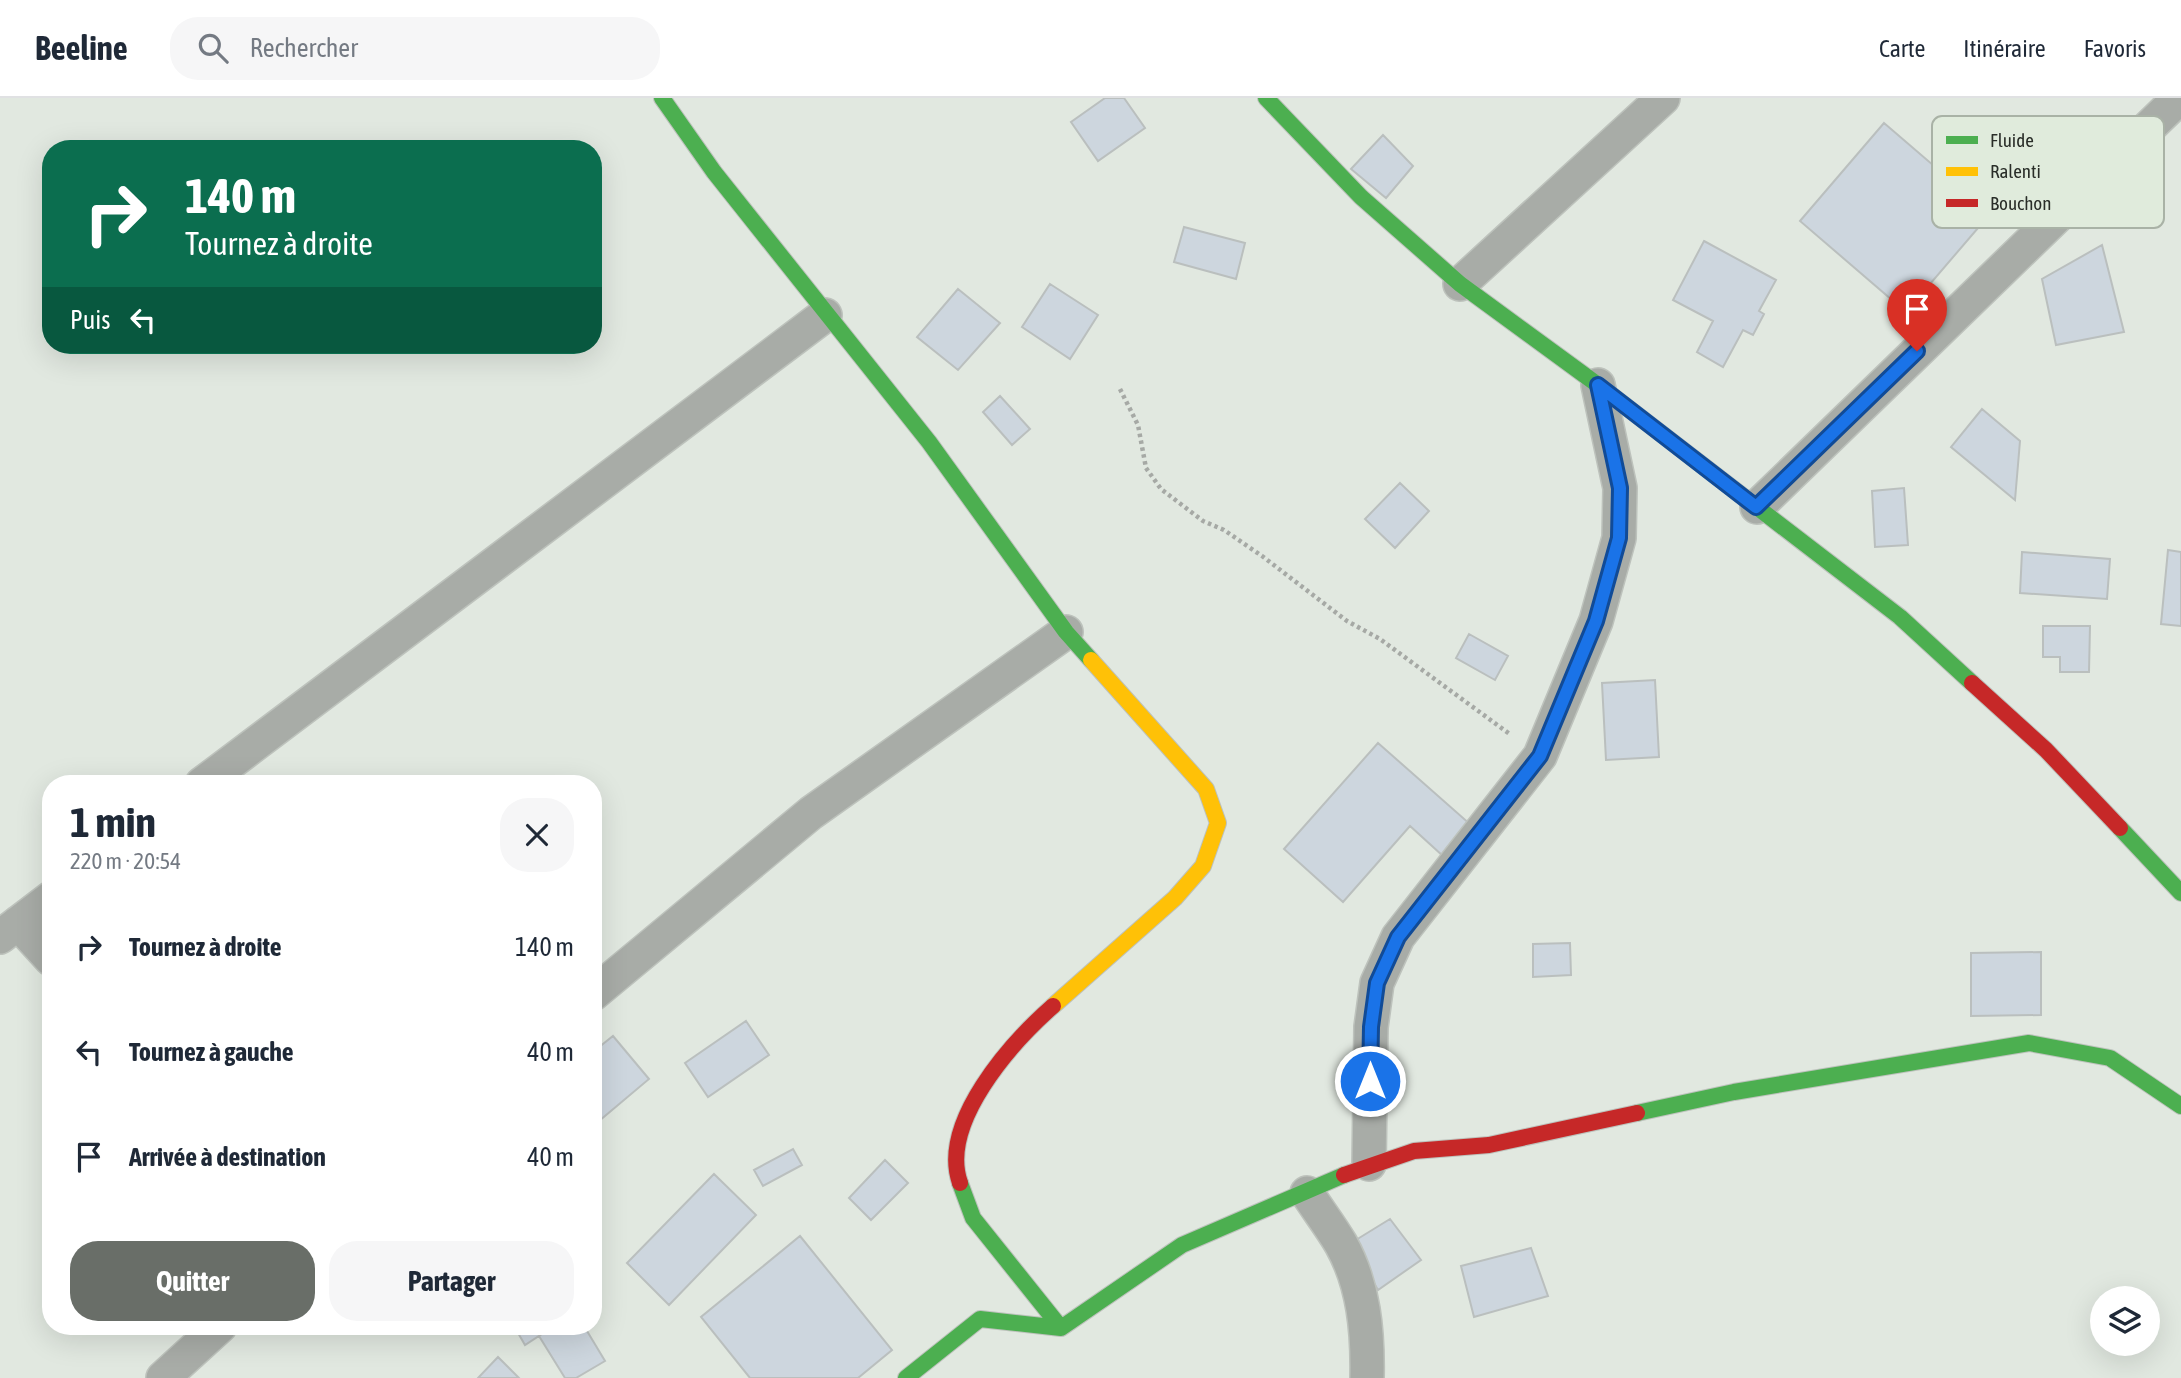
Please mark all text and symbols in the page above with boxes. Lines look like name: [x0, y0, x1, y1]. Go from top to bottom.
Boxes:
search box: [170, 17, 660, 80]
text: Beeline: [35, 29, 128, 67]
icon: search: [194, 29, 232, 67]
text: Rechercher: [250, 33, 358, 63]
text: Carte: [1879, 35, 1925, 62]
text: Itinéraire: [1963, 35, 2046, 62]
text: Favoris: [2084, 35, 2146, 62]
legend: [1932, 116, 2164, 228]
text: Fluide: [1990, 129, 2034, 151]
text: Ralenti: [1990, 160, 2041, 182]
text: 140 m: [185, 167, 296, 223]
icon: right: [70, 168, 161, 259]
text: Bouchon: [1990, 192, 2052, 214]
text: Tournez à droite: [185, 225, 373, 262]
pin: [1887, 279, 1947, 351]
icon: arrive: [1898, 290, 1936, 328]
icon: left: [124, 301, 162, 339]
text: Puis: [70, 305, 110, 335]
text: 1 min: [70, 798, 156, 846]
button: close: [500, 798, 574, 872]
text: 220 m · 20:54: [70, 848, 181, 874]
icon: right: [70, 928, 108, 966]
text: Tournez à droite: [129, 932, 282, 962]
text: 140 m: [515, 932, 574, 962]
icon: left: [70, 1033, 108, 1071]
text: Tournez à gauche: [129, 1037, 294, 1067]
text: 40 m: [527, 1037, 574, 1067]
position arrow: [1333, 1044, 1407, 1118]
icon: arrive: [70, 1138, 108, 1176]
text: Arrivée à destination: [129, 1142, 326, 1172]
text: 40 m: [527, 1142, 574, 1172]
button: Quitter: [70, 1241, 315, 1321]
button: Partager: [329, 1241, 574, 1321]
map controls: [2090, 1286, 2160, 1356]
button: layers: [2090, 1286, 2160, 1356]

